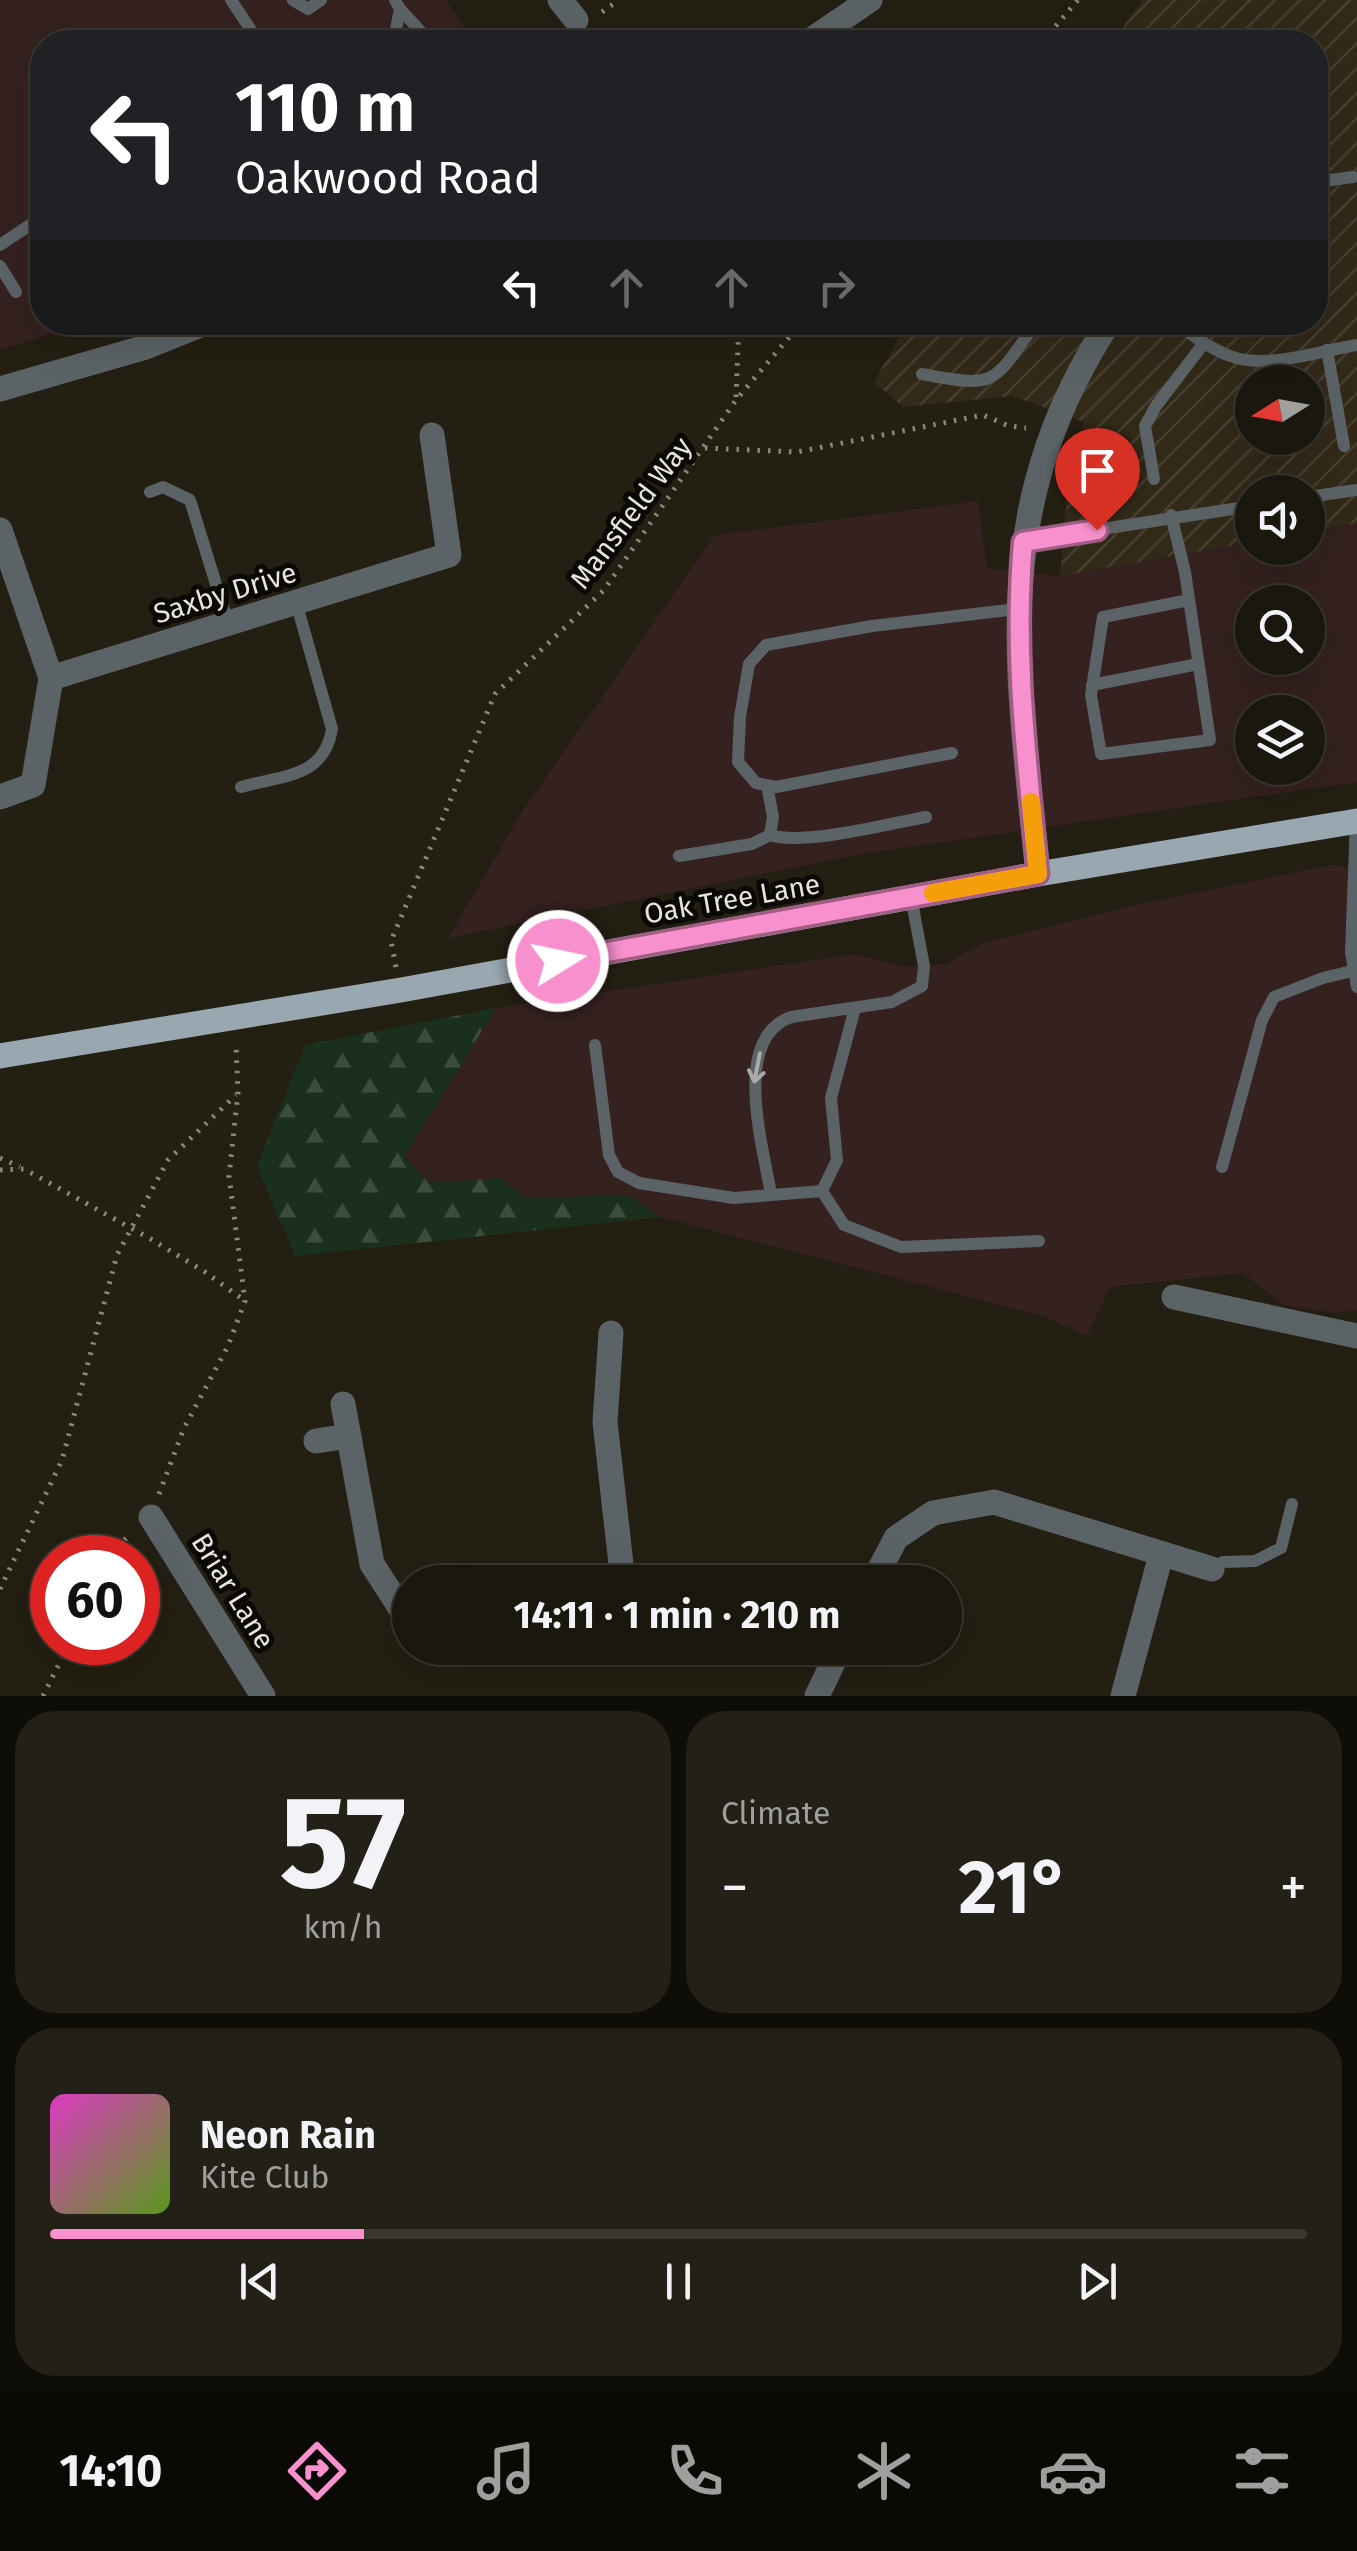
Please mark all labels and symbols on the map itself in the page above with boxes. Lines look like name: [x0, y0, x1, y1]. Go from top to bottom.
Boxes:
north arrow: [1235, 365, 1325, 455]
pin: [1055, 428, 1140, 531]
street label: Mansfield Way: [563, 431, 699, 595]
street label: Saxby Drive: [150, 556, 300, 630]
street label: Oak Tree Lane: [641, 867, 823, 931]
position arrow: [506, 909, 610, 1013]
one-way arrow: [747, 1051, 766, 1084]
street label: Briar Lane: [185, 1527, 281, 1655]
speed limit sign: 60: [30, 1535, 160, 1665]

